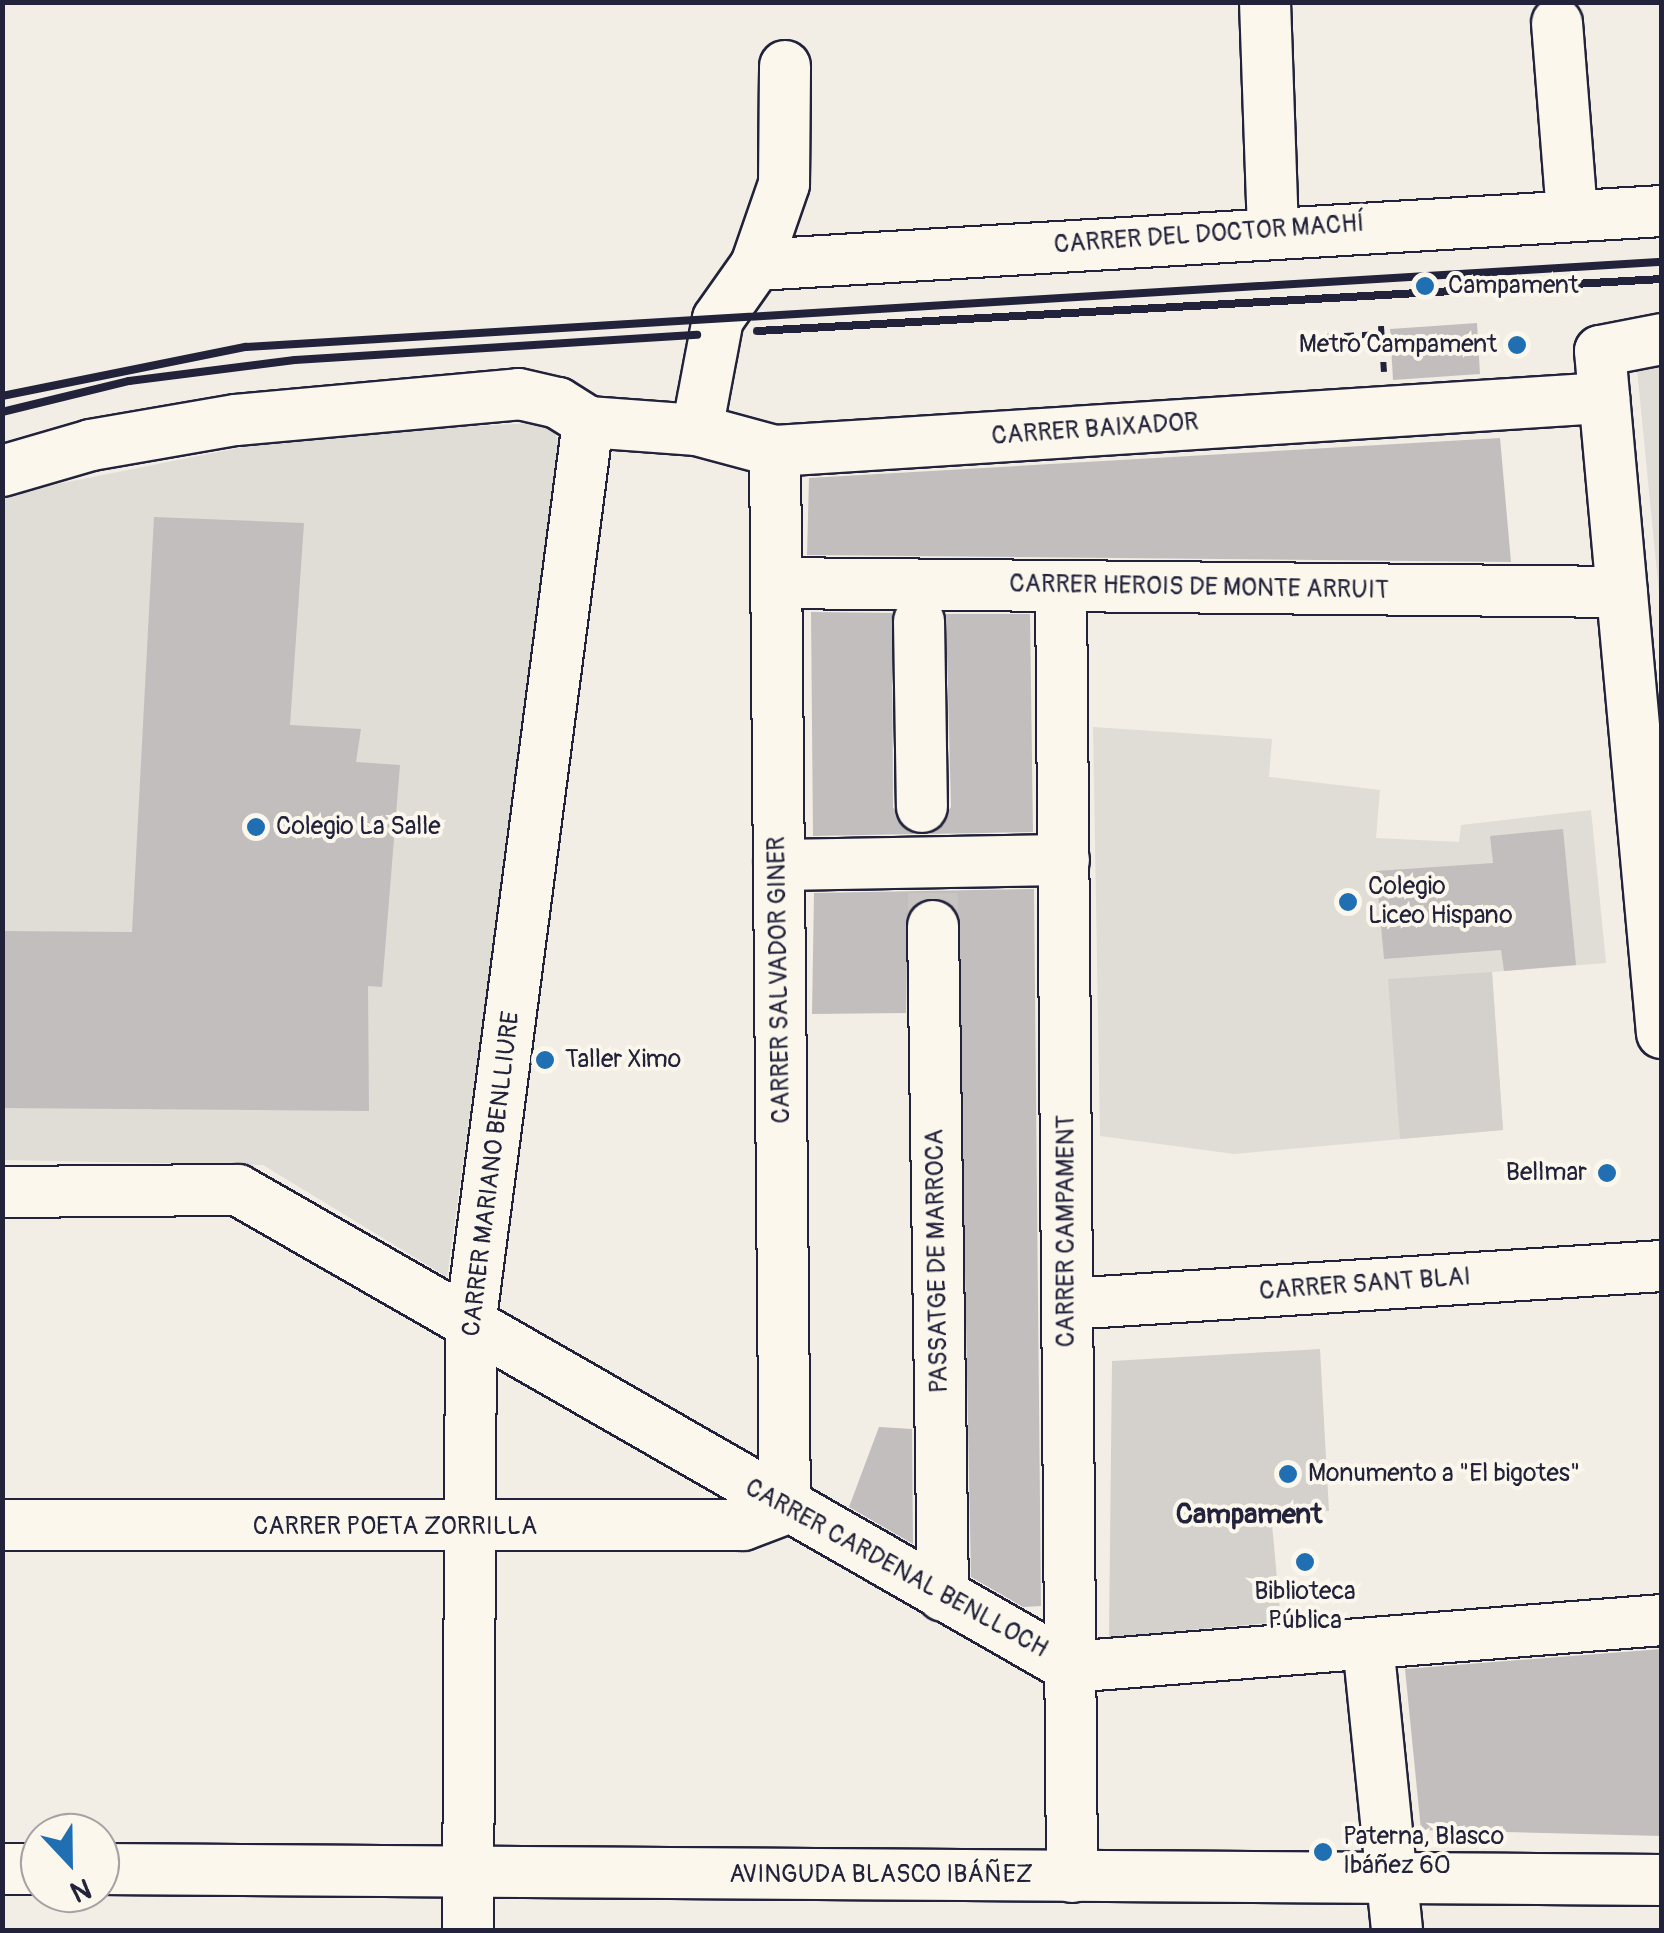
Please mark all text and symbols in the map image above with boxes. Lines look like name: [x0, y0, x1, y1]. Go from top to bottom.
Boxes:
street label: CARRER DEL DOCTOR MACHÍ: [1053, 209, 1365, 261]
place label: Campament: [1448, 271, 1579, 301]
marker: Campament: [1412, 273, 1438, 299]
place label: Metro Campament: [1299, 330, 1497, 360]
marker: Metro Campament: [1506, 334, 1528, 356]
street label: CARRER BAIXADOR: [991, 408, 1199, 452]
street label: CARRER HEROIS DE MONTE ARRUIT: [1009, 570, 1389, 606]
place label: Colegio La Salle: [276, 812, 441, 842]
marker: Colegio La Salle: [245, 816, 267, 838]
street label: CARRER SALVADOR GINER: [762, 836, 798, 1124]
place label: Colegio Liceo Hispano: [1368, 873, 1513, 932]
marker: Colegio Liceo Hispano: [1337, 891, 1359, 913]
street label: CARRER MARIANO BENLLIURE: [457, 1010, 527, 1338]
place label: Taller Ximo: [565, 1045, 681, 1075]
marker: Taller Ximo: [534, 1049, 556, 1071]
street label: CARRER CAMPAMENT: [1052, 1115, 1082, 1347]
street label: PASSATGE DE MARROCA: [921, 1129, 955, 1393]
place label: Bellmar: [1506, 1158, 1587, 1188]
marker: Bellmar: [1596, 1162, 1618, 1184]
street label: CARRER SANT BLAI: [1258, 1263, 1472, 1307]
place label: Monumento a "El bigotes": [1308, 1459, 1580, 1489]
marker: Monumento a "El bigotes": [1277, 1463, 1299, 1485]
street label: CARRER CARDENAL BENLLOCH: [739, 1473, 1053, 1665]
district label: Campament: [1176, 1498, 1322, 1532]
street label: CARRER POETA ZORRILLA: [253, 1512, 537, 1542]
marker: Biblioteca Pública: [1294, 1551, 1316, 1573]
place label: Biblioteca Pública: [1254, 1578, 1356, 1637]
north arrow: [20, 1813, 120, 1913]
place label: Paterna, Blasco Ibáñez 60: [1343, 1823, 1504, 1882]
marker: Paterna, Blasco Ibáñez 60: [1312, 1841, 1334, 1863]
street label: AVINGUDA BLASCO IBÁÑEZ: [729, 1860, 1033, 1890]
text: N: [65, 1870, 96, 1909]

